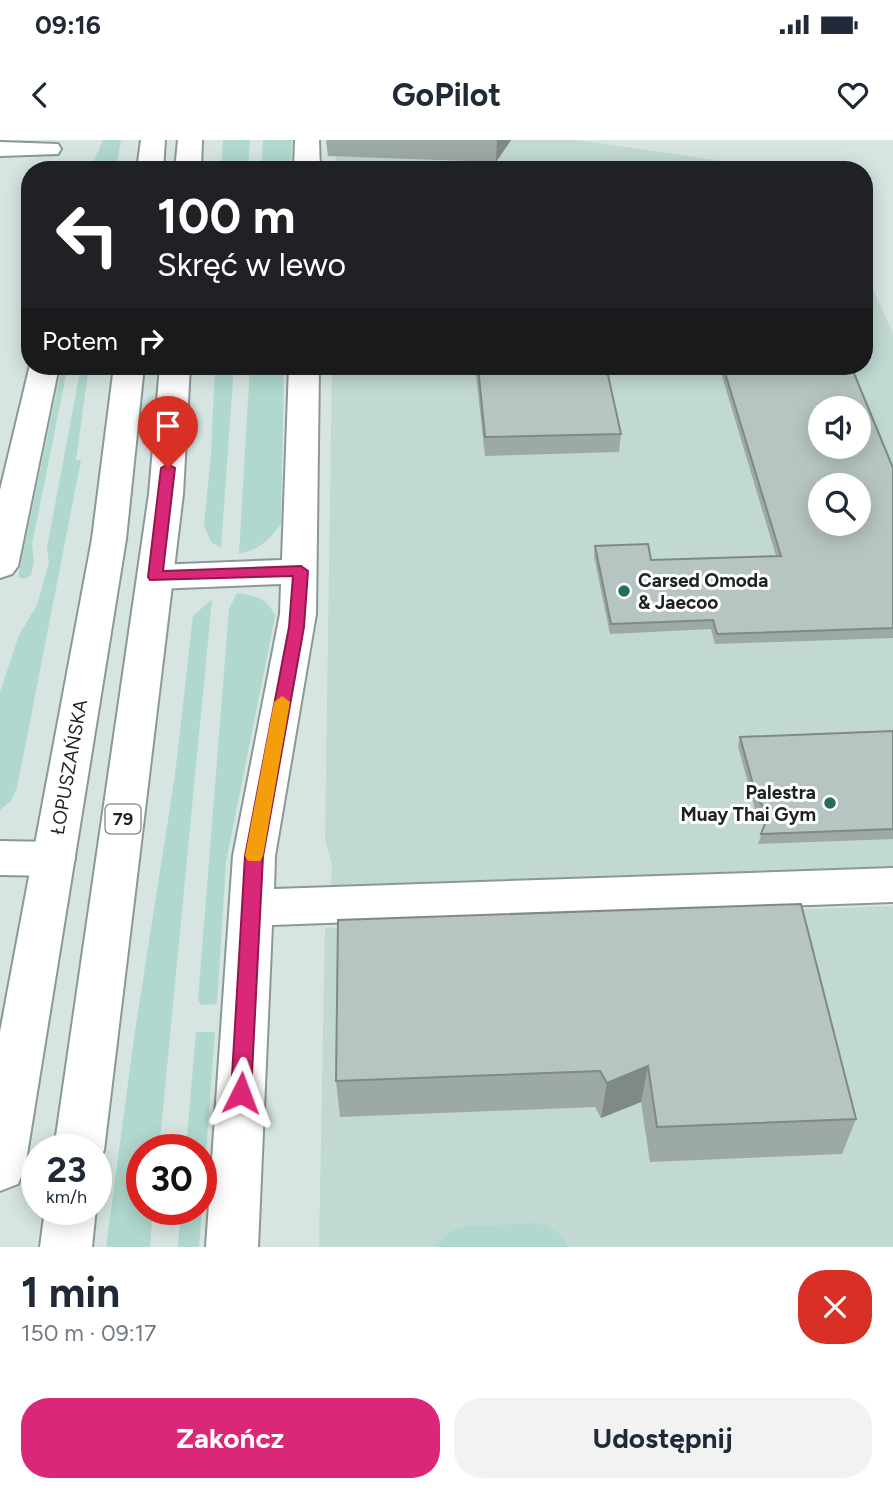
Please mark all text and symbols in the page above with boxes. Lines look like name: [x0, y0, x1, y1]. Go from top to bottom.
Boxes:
text: 09:16: [35, 9, 101, 41]
icon: back: [21, 76, 59, 114]
text: GoPilot: [392, 76, 501, 114]
icon: heart: [834, 76, 872, 114]
text: 100 m: [157, 186, 296, 245]
icon: left: [42, 189, 133, 280]
text: Skręć w lewo: [157, 246, 346, 284]
icon: right: [132, 322, 170, 360]
text: Potem: [42, 325, 118, 357]
pin: [138, 396, 198, 468]
map controls: [808, 396, 871, 536]
button: sound: [808, 396, 871, 459]
icon: arrive: [149, 407, 187, 445]
button: search: [808, 473, 871, 536]
place label: Carsed Omoda & Jaecoo: [638, 569, 768, 614]
marker: Carsed Omoda & Jaecoo: [616, 583, 632, 599]
street label: ŁOPUSZAŃSKA: [46, 698, 92, 836]
place label: Palestra Muay Thai Gym: [680, 781, 816, 826]
marker: Palestra Muay Thai Gym: [822, 795, 838, 811]
road number: 79: [106, 804, 140, 834]
position arrow: [204, 1056, 278, 1130]
speed limit sign: 30: [126, 1134, 217, 1225]
text: 23: [47, 1149, 86, 1191]
text: km/h: [46, 1186, 87, 1208]
text: 1 min: [21, 1267, 120, 1318]
button: close: [798, 1270, 872, 1344]
text: 150 m · 09:17: [21, 1319, 156, 1347]
button: Zakończ: [21, 1398, 440, 1478]
button: Udostępnij: [454, 1398, 872, 1478]

